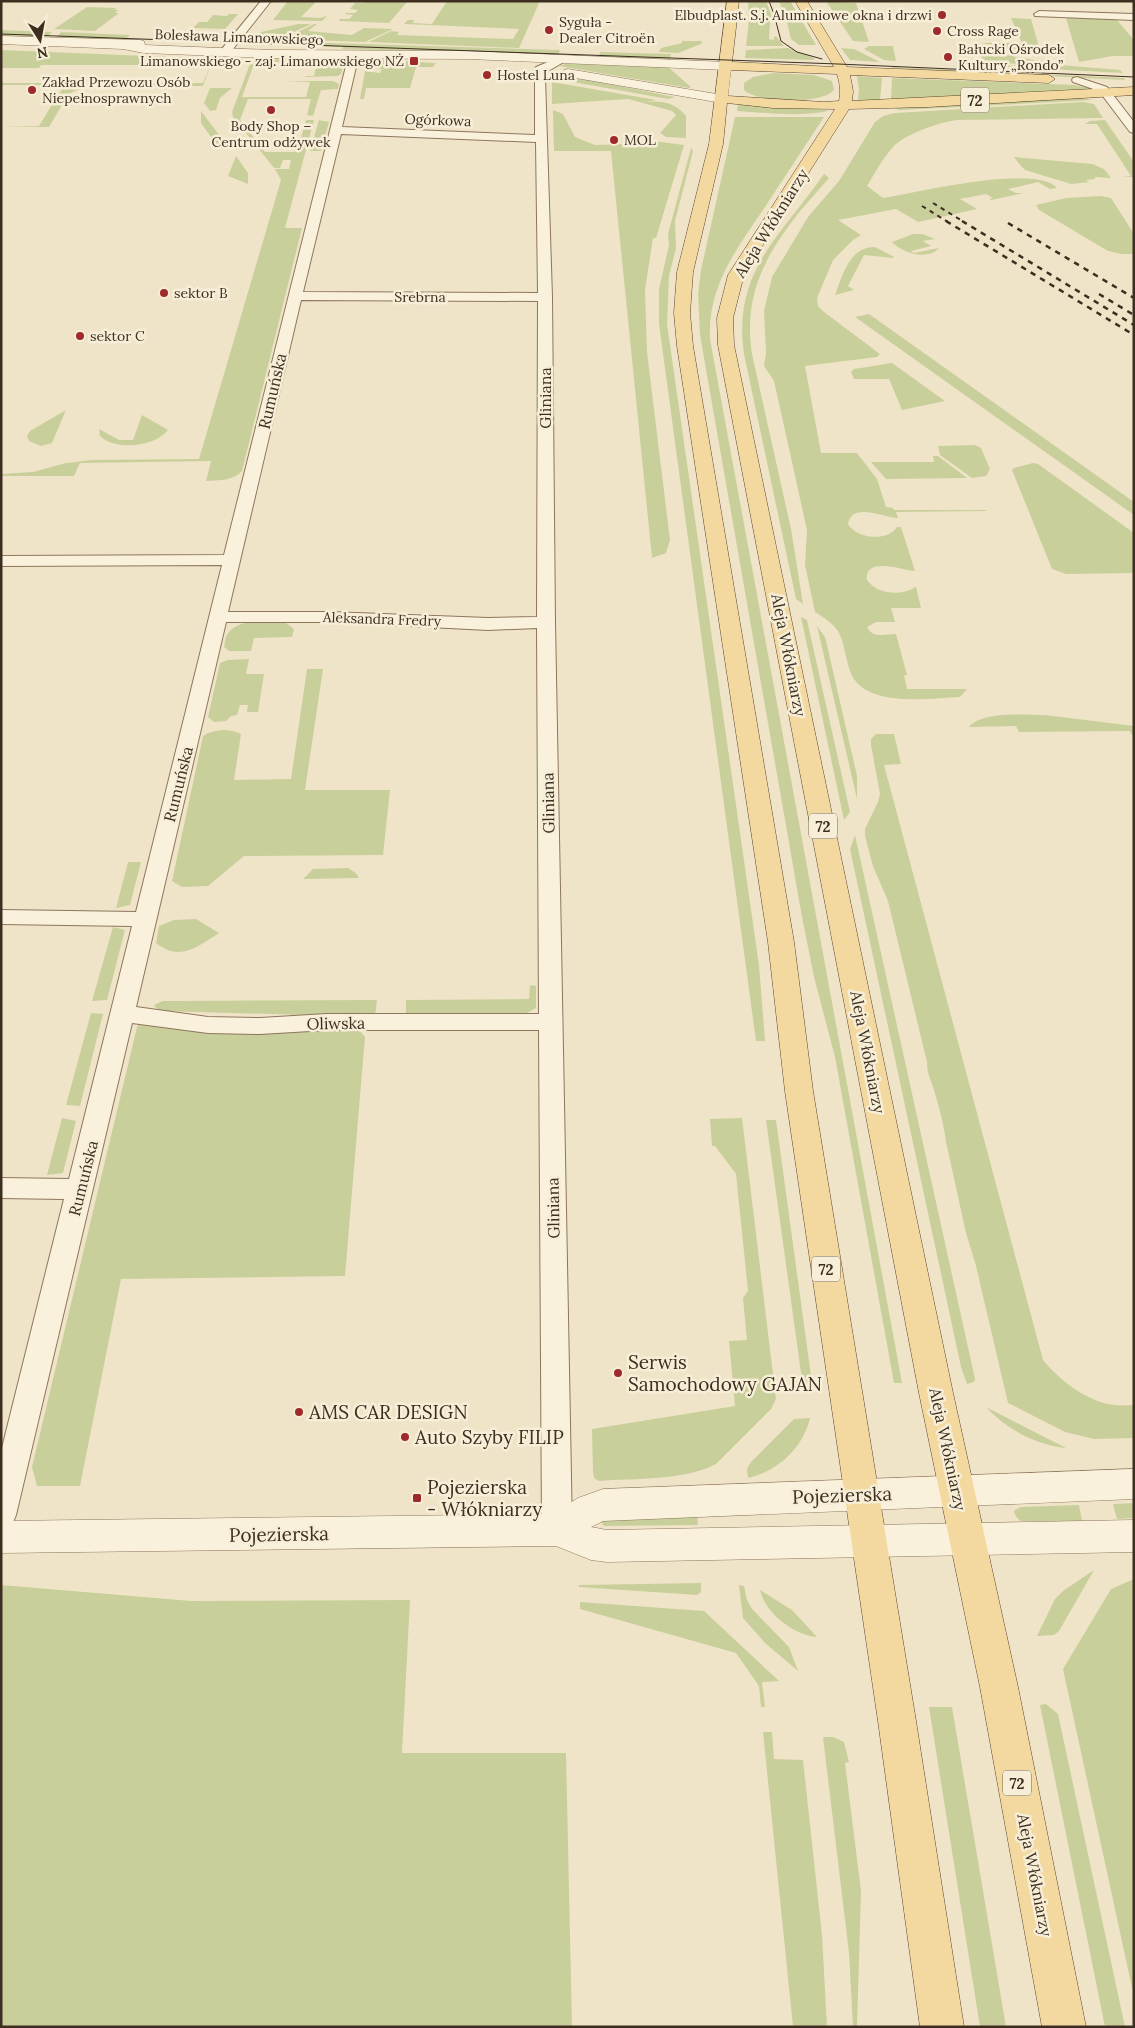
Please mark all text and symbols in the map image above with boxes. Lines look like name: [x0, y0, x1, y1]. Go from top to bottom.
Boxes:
place label: Elbudplast. S.j. Aluminiowe okna i drzwi: [674, 6, 932, 24]
marker: Elbudplast. S.j. Aluminiowe okna i drzwi: [936, 9, 948, 21]
place label: Syguła - Dealer Citroën: [559, 13, 655, 47]
north arrow: [15, 15, 65, 65]
place label: Cross Rage: [947, 22, 1019, 40]
marker: Syguła - Dealer Citroën: [543, 24, 555, 36]
street label: Bolesława Limanowskiego: [154, 25, 324, 49]
marker: Cross Rage: [931, 25, 943, 37]
place label: Bałucki Ośrodek Kultury „Rondo”: [958, 40, 1065, 74]
text: N: [35, 43, 50, 63]
marker: Bałucki Ośrodek Kultury „Rondo”: [942, 51, 954, 63]
place label: Limanowskiego - zaj. Limanowskiego NŻ: [140, 52, 404, 70]
marker: Limanowskiego - zaj. Limanowskiego NŻ: [408, 55, 420, 67]
place label: Hostel Luna: [497, 66, 575, 84]
marker: Hostel Luna: [481, 69, 493, 81]
place label: Zakład Przewozu Osób Niepełnosprawnych: [42, 73, 190, 107]
marker: Zakład Przewozu Osób Niepełnosprawnych: [26, 84, 38, 96]
road number: 72: [961, 88, 989, 112]
marker: Body Shop – Centrum odżywek: [265, 104, 277, 116]
street label: Ogórkowa: [404, 110, 472, 130]
place label: Body Shop – Centrum odżywek: [211, 117, 331, 151]
place label: MOL: [624, 131, 656, 149]
marker: MOL: [608, 134, 620, 146]
street label: Aleja Włókniarzy: [729, 164, 813, 282]
place label: sektor B: [174, 284, 228, 302]
marker: sektor B: [158, 287, 170, 299]
street label: Srebrna: [394, 288, 446, 306]
place label: sektor C: [90, 327, 145, 345]
marker: sektor C: [74, 330, 86, 342]
street label: Rumuńska: [254, 351, 290, 431]
street label: Gliniana: [535, 367, 555, 429]
street label: Aleja Włókniarzy: [767, 591, 811, 719]
street label: Aleksandra Fredry: [322, 608, 442, 630]
street label: Rumuńska: [159, 744, 197, 824]
street label: Gliniana: [537, 772, 559, 834]
road number: 72: [809, 814, 837, 838]
street label: Aleja Włókniarzy: [846, 988, 890, 1116]
street label: Oliwska: [307, 1012, 365, 1034]
street label: Rumuńska: [64, 1138, 102, 1218]
street label: Gliniana: [542, 1177, 564, 1239]
road number: 72: [812, 1256, 840, 1282]
place label: Serwis Samochodowy GAJAN: [628, 1350, 822, 1396]
marker: Serwis Samochodowy GAJAN: [612, 1367, 624, 1379]
street label: Aleja Włókniarzy: [925, 1385, 971, 1513]
place label: AMS CAR DESIGN: [308, 1400, 468, 1424]
marker: AMS CAR DESIGN: [293, 1406, 305, 1418]
place label: Auto Szyby FILIP: [414, 1425, 564, 1449]
marker: Auto Szyby FILIP: [399, 1431, 411, 1443]
place label: Pojezierska - Włókniarzy: [427, 1475, 542, 1521]
street label: Pojezierska: [792, 1481, 893, 1509]
marker: Pojezierska - Włókniarzy: [411, 1492, 423, 1504]
street label: Pojezierska: [229, 1521, 329, 1547]
road number: 72: [1003, 1770, 1031, 1796]
street label: Aleja Włókniarzy: [1013, 1811, 1057, 1939]

